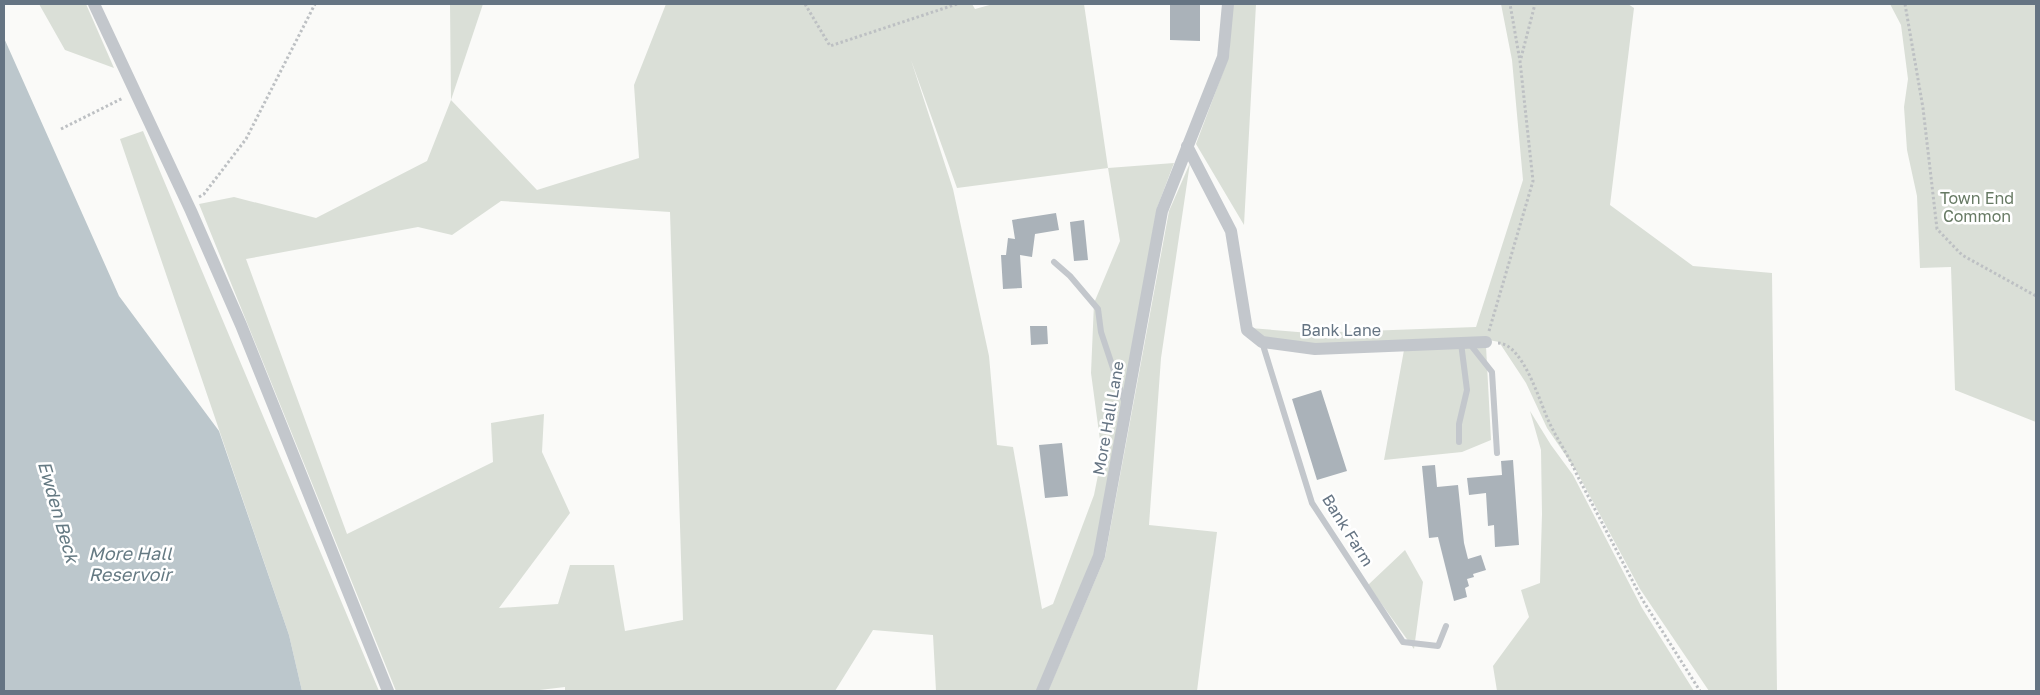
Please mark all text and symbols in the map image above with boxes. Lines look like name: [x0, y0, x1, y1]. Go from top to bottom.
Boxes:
park label: Town End Common: [1940, 188, 2014, 226]
street label: Bank Lane: [1301, 320, 1381, 340]
street label: More Hall Lane: [1088, 359, 1128, 477]
water label: Ewden Beck: [34, 458, 84, 567]
street label: Bank Farm: [1318, 490, 1378, 570]
water label: More Hall Reservoir: [88, 542, 174, 585]

